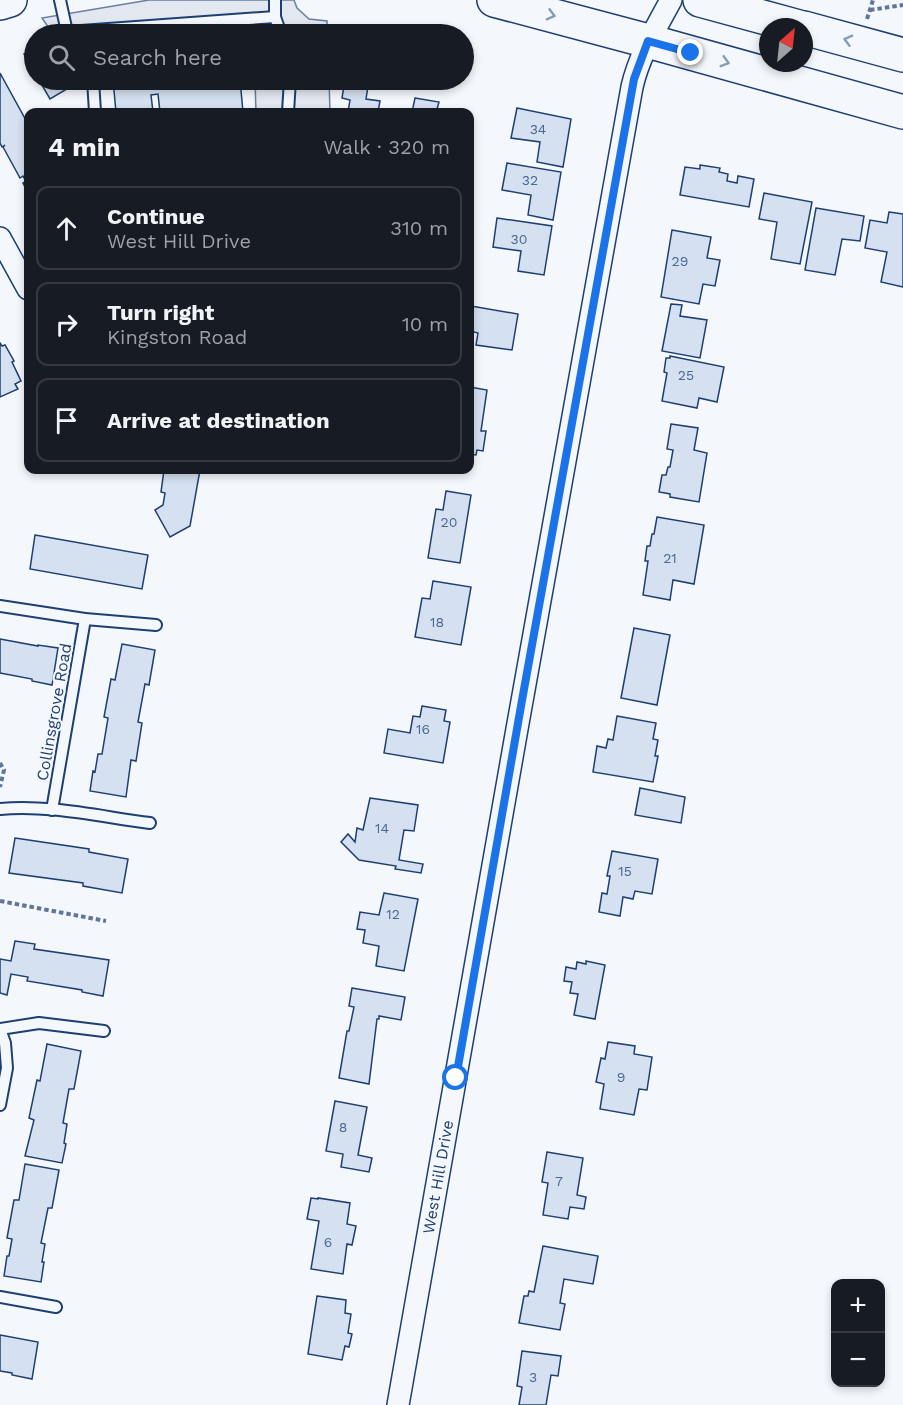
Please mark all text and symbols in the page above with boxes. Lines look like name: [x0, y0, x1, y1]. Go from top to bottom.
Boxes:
one-way arrow: [545, 8, 555, 20]
north arrow: [759, 18, 813, 72]
search box: [24, 24, 474, 90]
one-way arrow: [844, 35, 854, 48]
route end: [677, 39, 703, 65]
icon: search: [45, 41, 78, 74]
text: Search here: [93, 45, 222, 70]
one-way arrow: [720, 55, 730, 68]
house number: 34: [530, 121, 546, 137]
text: 4 min: [48, 132, 120, 162]
text: Walk · 320 m: [323, 135, 450, 159]
house number: 32: [522, 172, 538, 188]
text: Continue: [107, 204, 205, 229]
icon: ahead: [50, 212, 83, 245]
text: 310 m: [390, 216, 448, 240]
text: West Hill Drive: [107, 229, 251, 253]
house number: 30: [511, 231, 527, 247]
house number: 29: [672, 253, 688, 269]
text: Turn right: [107, 300, 214, 325]
icon: right: [50, 308, 83, 341]
text: 10 m: [402, 312, 448, 336]
text: Kingston Road: [107, 325, 247, 349]
house number: 25: [678, 367, 694, 383]
icon: arrive: [50, 404, 83, 437]
text: Arrive at destination: [107, 408, 330, 433]
house number: 20: [441, 514, 457, 530]
house number: 21: [663, 550, 677, 566]
house number: 18: [430, 614, 444, 630]
street label: Collinsgrove Road: [33, 642, 75, 782]
house number: 16: [416, 721, 430, 737]
house number: 14: [375, 820, 389, 836]
house number: 15: [618, 863, 632, 879]
house number: 12: [386, 906, 400, 922]
route start: [442, 1064, 468, 1090]
house number: 9: [617, 1069, 625, 1085]
house number: 8: [339, 1119, 347, 1135]
street label: West Hill Drive: [419, 1119, 457, 1235]
house number: 7: [555, 1173, 563, 1189]
house number: 6: [324, 1234, 332, 1250]
map controls: [831, 1279, 885, 1387]
button: +: [831, 1279, 885, 1333]
button: −: [831, 1333, 885, 1387]
house number: 3: [529, 1369, 537, 1385]

